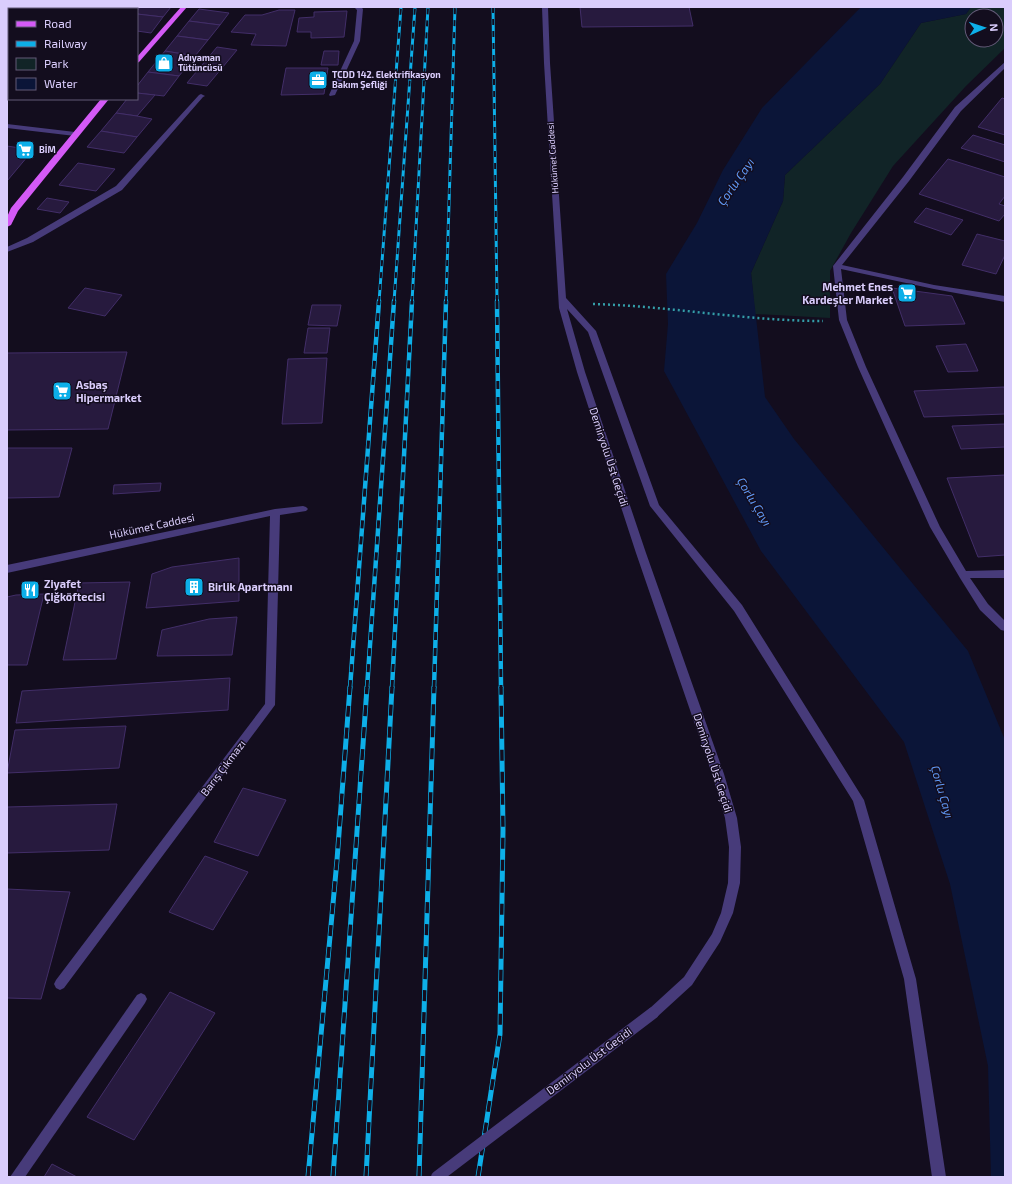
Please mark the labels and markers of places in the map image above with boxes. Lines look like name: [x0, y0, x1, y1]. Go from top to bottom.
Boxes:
shop icon: Adıyaman Tütüncüsü: [153, 52, 175, 74]
place label: Adıyaman Tütüncüsü: [178, 52, 223, 73]
office icon: TCDD 142. Elektrifikasyon Bakım Şefliği: [307, 69, 329, 91]
place label: TCDD 142. Elektrifikasyon Bakım Şefliği: [332, 69, 441, 91]
supermarket icon: BİM: [14, 139, 36, 161]
place label: BİM: [39, 143, 56, 155]
place label: Mehmet Enes Kardeşler Market: [802, 280, 893, 307]
supermarket icon: Mehmet Enes Kardeşler Market: [896, 282, 918, 304]
place label: Asbaş Hipermarket: [76, 378, 142, 404]
supermarket icon: Asbaş Hipermarket: [51, 380, 73, 402]
building icon: Birlik Apartmanı: [183, 576, 205, 598]
place label: Ziyafet Çiğköftecisi: [44, 577, 105, 604]
restaurant icon: Ziyafet Çiğköftecisi: [19, 579, 41, 601]
place label: Birlik Apartmanı: [208, 580, 293, 593]

